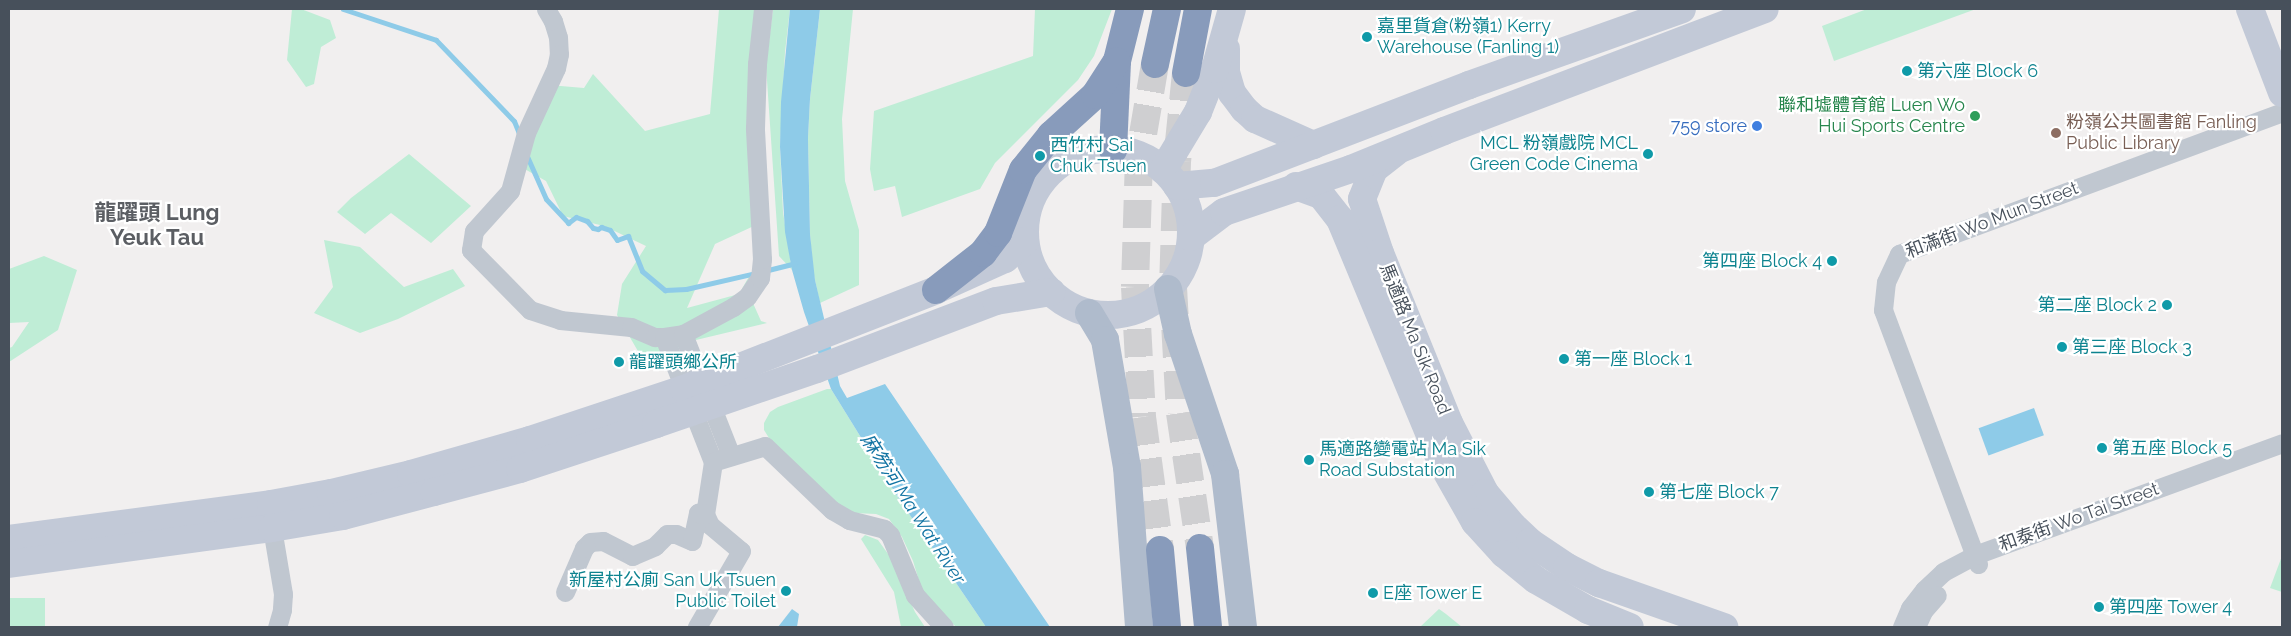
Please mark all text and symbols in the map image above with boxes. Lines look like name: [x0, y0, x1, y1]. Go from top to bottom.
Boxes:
place label: 嘉里貨倉(粉嶺1) Kerry Warehouse (Fanling 1): [1377, 16, 1559, 58]
marker: 嘉里貨倉(粉嶺1) Kerry Warehouse (Fanling 1): [1361, 31, 1373, 43]
place label: 第六座 Block 6: [1917, 60, 2038, 82]
marker: 第六座 Block 6: [1901, 65, 1913, 77]
place label: 聯和墟體育館 Luen Wo Hui Sports Centre: [1777, 95, 1965, 138]
marker: 聯和墟體育館 Luen Wo Hui Sports Centre: [1969, 110, 1981, 122]
place label: 粉嶺公共圖書館 Fanling Public Library: [2066, 112, 2257, 154]
place label: 759 store: [1671, 115, 1747, 137]
marker: 759 store: [1751, 120, 1763, 132]
marker: 粉嶺公共圖書館 Fanling Public Library: [2050, 127, 2062, 139]
place label: MCL 粉嶺戲院 MCL Green Code Cinema: [1470, 133, 1638, 176]
place label: 西竹村 Sai Chuk Tsuen: [1050, 135, 1147, 178]
marker: MCL 粉嶺戲院 MCL Green Code Cinema: [1642, 148, 1654, 160]
marker: 西竹村 Sai Chuk Tsuen: [1034, 150, 1046, 162]
street label: 和滿街 Wo Mun Street: [1903, 177, 2081, 263]
district label: 龍躍頭 Lung Yeuk Tau: [95, 199, 219, 250]
place label: 第四座 Block 4: [1702, 250, 1822, 272]
marker: 第四座 Block 4: [1826, 255, 1838, 267]
street label: 馬適路 Ma Sik Road: [1375, 260, 1455, 418]
place label: 第二座 Block 2: [2037, 294, 2157, 316]
marker: 第二座 Block 2: [2161, 299, 2173, 311]
place label: 第三座 Block 3: [2072, 336, 2192, 358]
marker: 第三座 Block 3: [2056, 341, 2068, 353]
place label: 第一座 Block 1: [1574, 348, 1692, 370]
place label: 龍躍頭鄉公所: [629, 351, 737, 373]
marker: 第一座 Block 1: [1558, 353, 1570, 365]
marker: 龍躍頭鄉公所: [613, 356, 625, 368]
water label: 麻笏河 Ma Wat River: [856, 429, 970, 589]
place label: 第五座 Block 5: [2112, 437, 2232, 459]
place label: 馬適路變電站 Ma Sik Road Substation: [1319, 439, 1486, 482]
marker: 第五座 Block 5: [2096, 442, 2108, 454]
marker: 馬適路變電站 Ma Sik Road Substation: [1303, 454, 1315, 466]
street label: 和泰街 Wo Tai Street: [1996, 478, 2162, 556]
place label: 第七座 Block 7: [1659, 481, 1779, 503]
marker: 第七座 Block 7: [1643, 486, 1655, 498]
place label: 新屋村公廁 San Uk Tsuen Public Toilet: [568, 570, 776, 612]
place label: E座 Tower E: [1383, 582, 1483, 604]
marker: 新屋村公廁 San Uk Tsuen Public Toilet: [780, 585, 792, 597]
marker: E座 Tower E: [1367, 587, 1379, 599]
place label: 第四座 Tower 4: [2109, 596, 2233, 618]
marker: 第四座 Tower 4: [2093, 601, 2105, 613]

